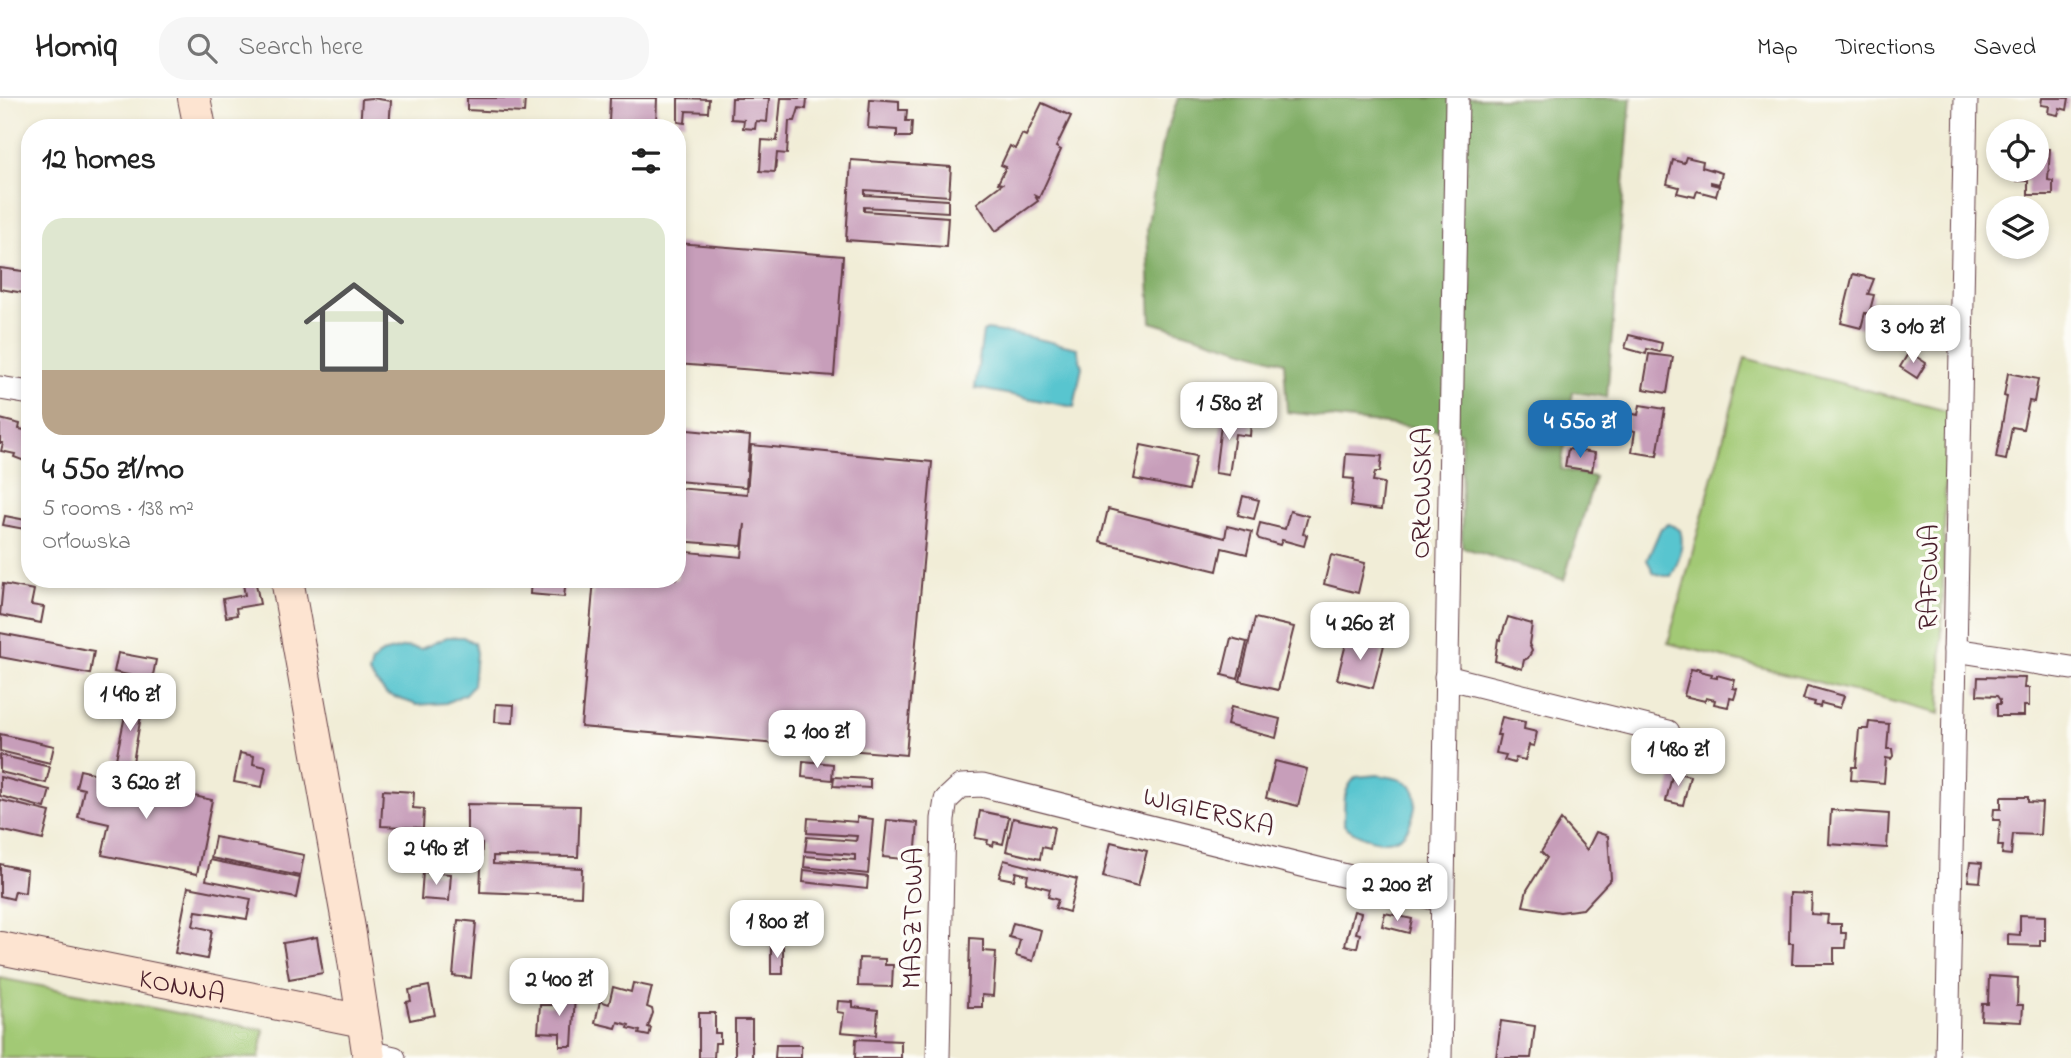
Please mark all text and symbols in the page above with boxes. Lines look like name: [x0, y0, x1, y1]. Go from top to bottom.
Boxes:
search box: [159, 17, 649, 80]
text: Homiq: [35, 24, 117, 72]
icon: search: [183, 29, 221, 67]
text: Search here: [239, 29, 363, 67]
text: Map: [1757, 31, 1798, 66]
text: Directions: [1836, 31, 1935, 66]
text: Saved: [1973, 31, 2036, 66]
map controls: [1986, 119, 2049, 259]
button: locate: [1986, 119, 2049, 182]
text: 12 homes: [42, 139, 156, 183]
icon: filters: [627, 142, 665, 180]
button: layers: [1986, 196, 2049, 259]
icon: home: [291, 264, 417, 390]
pin: 3 010 zł: [1841, 306, 1985, 365]
text: 3 010 zł: [1881, 311, 1945, 344]
pin: 1 580 zł: [1157, 382, 1301, 442]
text: 1 580 zł: [1196, 388, 1262, 421]
pin: 4 550 zł: [1508, 400, 1652, 460]
text: 4 550 zł: [1544, 406, 1616, 439]
street label: ORŁOWSKA: [1402, 427, 1445, 559]
text: 4 550 zł/mo: [42, 449, 184, 493]
text: 5 rooms · 138 m²: [42, 493, 194, 526]
street label: RAFOWA: [1909, 524, 1952, 630]
text: Orłowska: [42, 526, 131, 559]
pin: 4 260 zł: [1288, 602, 1432, 662]
text: 4 260 zł: [1326, 608, 1394, 641]
pin: 1 490 zł: [58, 674, 202, 733]
text: 1 490 zł: [100, 679, 160, 712]
pin: 2 100 zł: [745, 710, 889, 770]
text: 2 100 zł: [785, 716, 849, 749]
pin: 1 480 zł: [1606, 728, 1750, 788]
text: 1 480 zł: [1647, 734, 1709, 767]
pin: 3 620 zł: [74, 762, 218, 821]
text: 3 620 zł: [112, 767, 180, 800]
street label: WIGIERSKA: [1138, 777, 1278, 849]
pin: 2 490 zł: [364, 828, 508, 887]
text: 2 490 zł: [404, 833, 468, 866]
street label: MASZTOWA: [893, 847, 936, 989]
pin: 2 200 zł: [1325, 864, 1469, 923]
text: 2 200 zł: [1362, 869, 1432, 902]
pin: 1 800 zł: [705, 900, 849, 960]
text: 1 800 zł: [746, 906, 808, 939]
pin: 2 400 zł: [487, 958, 631, 1018]
street label: KONNA: [135, 959, 228, 1017]
text: 2 400 zł: [525, 964, 593, 997]

